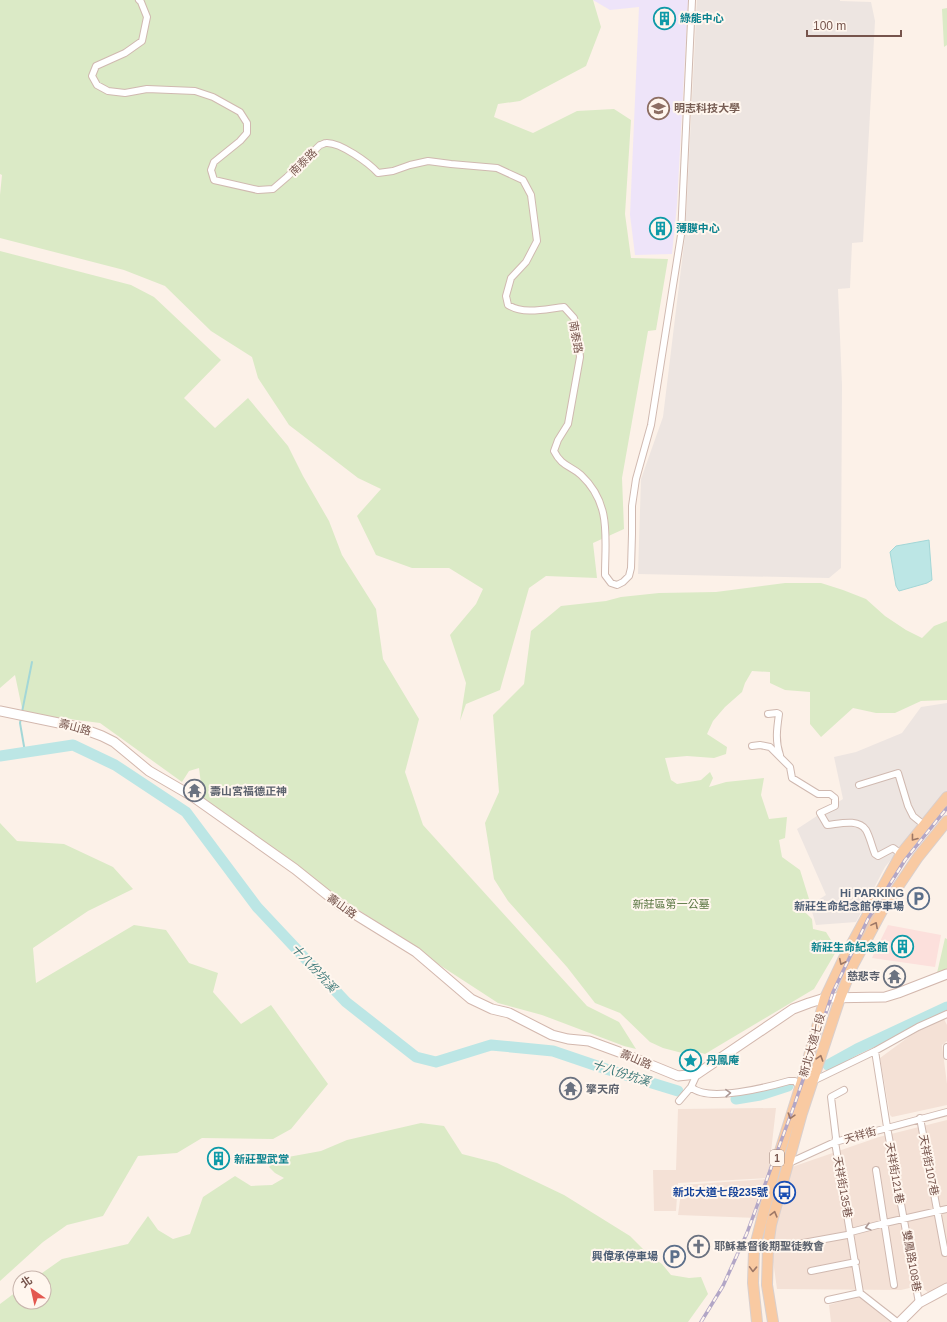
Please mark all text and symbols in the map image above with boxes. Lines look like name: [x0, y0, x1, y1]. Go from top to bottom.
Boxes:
building icon: 綠能中心: [651, 5, 677, 31]
place label: 綠能中心: [680, 12, 724, 24]
scale bar: [807, 12, 901, 38]
text: 100 m: [813, 19, 846, 33]
school or university icon: 明志科技大學: [645, 95, 671, 121]
place label: 明志科技大學: [674, 102, 740, 114]
street label: 南泰路: [287, 146, 319, 178]
building icon: 薄膜中心: [647, 215, 673, 241]
place label: 薄膜中心: [676, 222, 720, 234]
street label: 南泰路: [567, 320, 585, 354]
street label: 壽山路: [58, 717, 92, 737]
temple icon: 壽山宮福德正神: [182, 778, 208, 804]
place label: 壽山宮福德正神: [210, 785, 287, 797]
one-way arrow: [911, 833, 918, 840]
parking icon: Hi PARKING 新莊生命紀念館停車場: [906, 886, 932, 912]
place label: Hi PARKING 新莊生命紀念館停車場: [794, 887, 904, 912]
street label: 壽山路: [325, 892, 359, 920]
park label: 新莊區第一公墓: [633, 898, 710, 910]
one-way arrow: [870, 922, 877, 929]
building icon: 新莊生命紀念館: [890, 934, 916, 960]
water label: 十八份坑溪: [288, 941, 341, 996]
place label: 新莊生命紀念館: [811, 941, 888, 953]
one-way arrow: [839, 958, 847, 966]
temple icon: 慈悲寺: [882, 963, 908, 989]
place label: 慈悲寺: [847, 970, 880, 982]
street label: 新北大道七段: [797, 1012, 827, 1078]
street label: 壽山路: [618, 1047, 654, 1071]
place icon: 丹鳳庵: [677, 1047, 703, 1073]
place label: 丹鳳庵: [706, 1054, 740, 1066]
one-way arrow: [815, 1055, 824, 1062]
water label: 十八份坑溪: [590, 1057, 654, 1090]
temple icon: 擎天府: [557, 1076, 583, 1102]
place label: 擎天府: [586, 1083, 619, 1095]
one-way arrow: [725, 1089, 731, 1097]
one-way arrow: [787, 1113, 796, 1120]
street label: 天祥街: [842, 1125, 878, 1145]
street label: 天祥街107巷: [917, 1133, 941, 1197]
street label: 天祥街121巷: [884, 1141, 906, 1205]
building icon: 新莊聖武堂: [206, 1146, 232, 1172]
road number: 1: [770, 1150, 784, 1166]
place label: 新莊聖武堂: [234, 1153, 289, 1165]
street label: 天祥街135巷: [832, 1155, 854, 1219]
bus stop icon: 新北大道七段235號: [771, 1179, 797, 1205]
place label: 新北大道七段235號: [673, 1186, 768, 1198]
one-way arrow: [769, 1211, 778, 1218]
one-way arrow: [865, 1223, 871, 1231]
street label: 雙鳳路108巷: [901, 1229, 923, 1293]
church icon: 耶穌基督後期聖徒教會: [686, 1233, 712, 1259]
place label: 耶穌基督後期聖徒教會: [714, 1240, 824, 1252]
parking icon: 興偉承停車場: [661, 1243, 687, 1269]
place label: 興偉承停車場: [592, 1250, 658, 1262]
one-way arrow: [749, 1266, 758, 1272]
north arrow: [12, 1270, 52, 1310]
text: 北: [18, 1274, 34, 1290]

